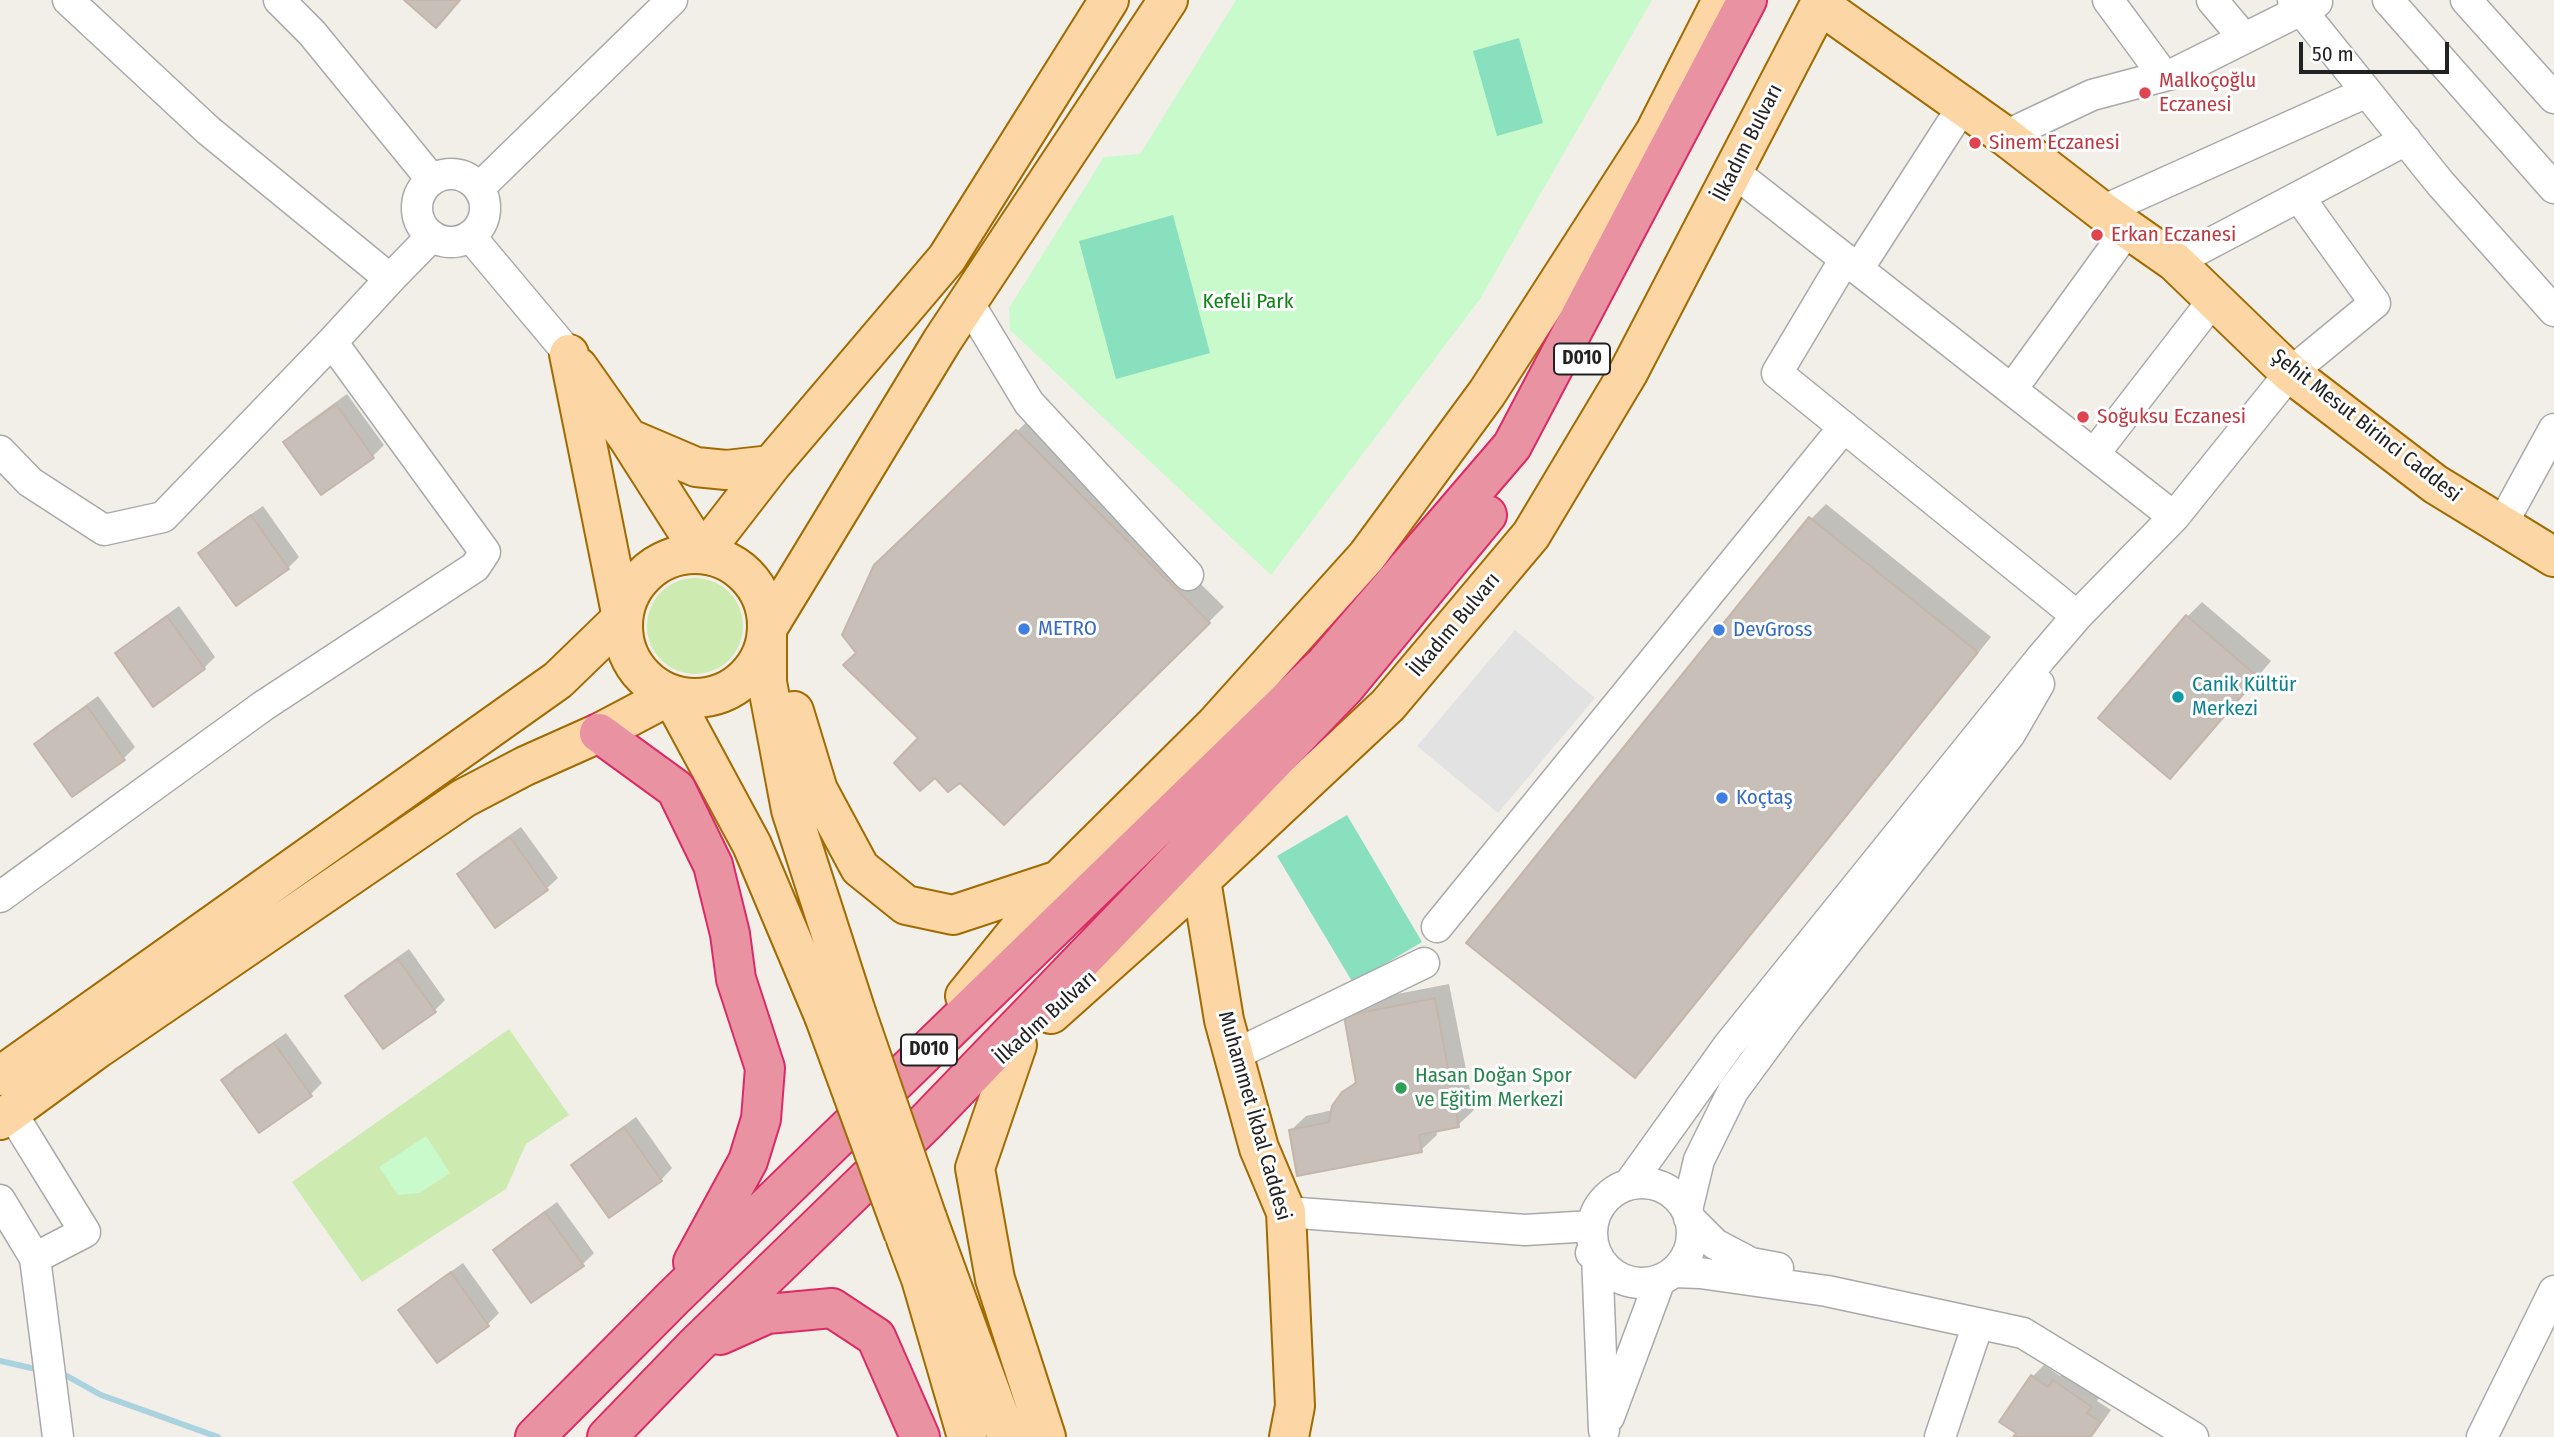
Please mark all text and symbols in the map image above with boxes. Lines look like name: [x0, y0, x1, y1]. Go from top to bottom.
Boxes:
scale bar: [2302, 28, 2452, 72]
text: 50 m: [2312, 41, 2354, 67]
place label: Malkoçoğlu Eczanesi: [2159, 68, 2256, 118]
street label: İlkadım Bulvarı: [1708, 80, 1788, 206]
marker: Malkoçoğlu Eczanesi: [2137, 85, 2153, 101]
place label: Sinem Eczanesi: [1989, 130, 2120, 156]
marker: Sinem Eczanesi: [1967, 135, 1983, 151]
place label: Erkan Eczanesi: [2111, 222, 2236, 248]
marker: Erkan Eczanesi: [2089, 227, 2105, 243]
park label: Kefeli Park: [1203, 289, 1293, 315]
road number: D010: [1554, 344, 1610, 374]
street label: Şehit Mesut Birinci Caddesi: [2266, 344, 2466, 508]
place label: Soğuksu Eczanesi: [2097, 404, 2246, 430]
marker: Soğuksu Eczanesi: [2075, 409, 2091, 425]
street label: İlkadım Bulvarı: [1404, 568, 1506, 682]
place label: METRO: [1038, 616, 1097, 642]
place label: DevGross: [1733, 617, 1812, 643]
marker: METRO: [1016, 621, 1032, 637]
marker: DevGross: [1711, 622, 1727, 638]
place label: Canik Kültür Merkezi: [2192, 672, 2296, 722]
marker: Canik Kültür Merkezi: [2170, 689, 2186, 705]
place label: Koçtaş: [1736, 785, 1793, 811]
marker: Koçtaş: [1714, 790, 1730, 806]
street label: İlkadım Bulvarı: [990, 966, 1102, 1070]
street label: Muhammet İkbal Caddesi: [1212, 1008, 1296, 1224]
road number: D010: [901, 1034, 957, 1066]
place label: Hasan Doğan Spor ve Eğitim Merkezi: [1415, 1063, 1572, 1113]
marker: Hasan Doğan Spor ve Eğitim Merkezi: [1393, 1080, 1409, 1096]

